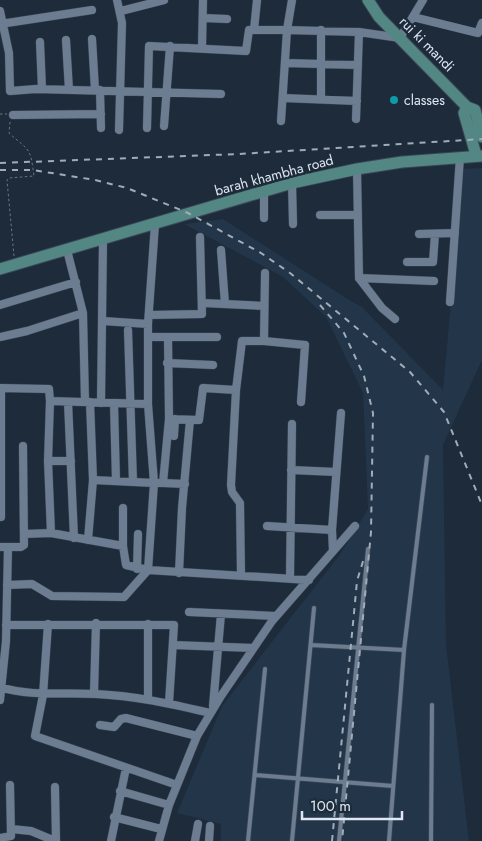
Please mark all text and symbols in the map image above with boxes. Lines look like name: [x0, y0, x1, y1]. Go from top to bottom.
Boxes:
street label: rui ki mandi: [395, 12, 459, 76]
place label: classes: [404, 90, 445, 110]
marker: classes: [388, 94, 400, 106]
street label: barah khambha road: [212, 150, 336, 200]
scale bar: [302, 788, 402, 820]
text: 100 m: [310, 795, 351, 817]

